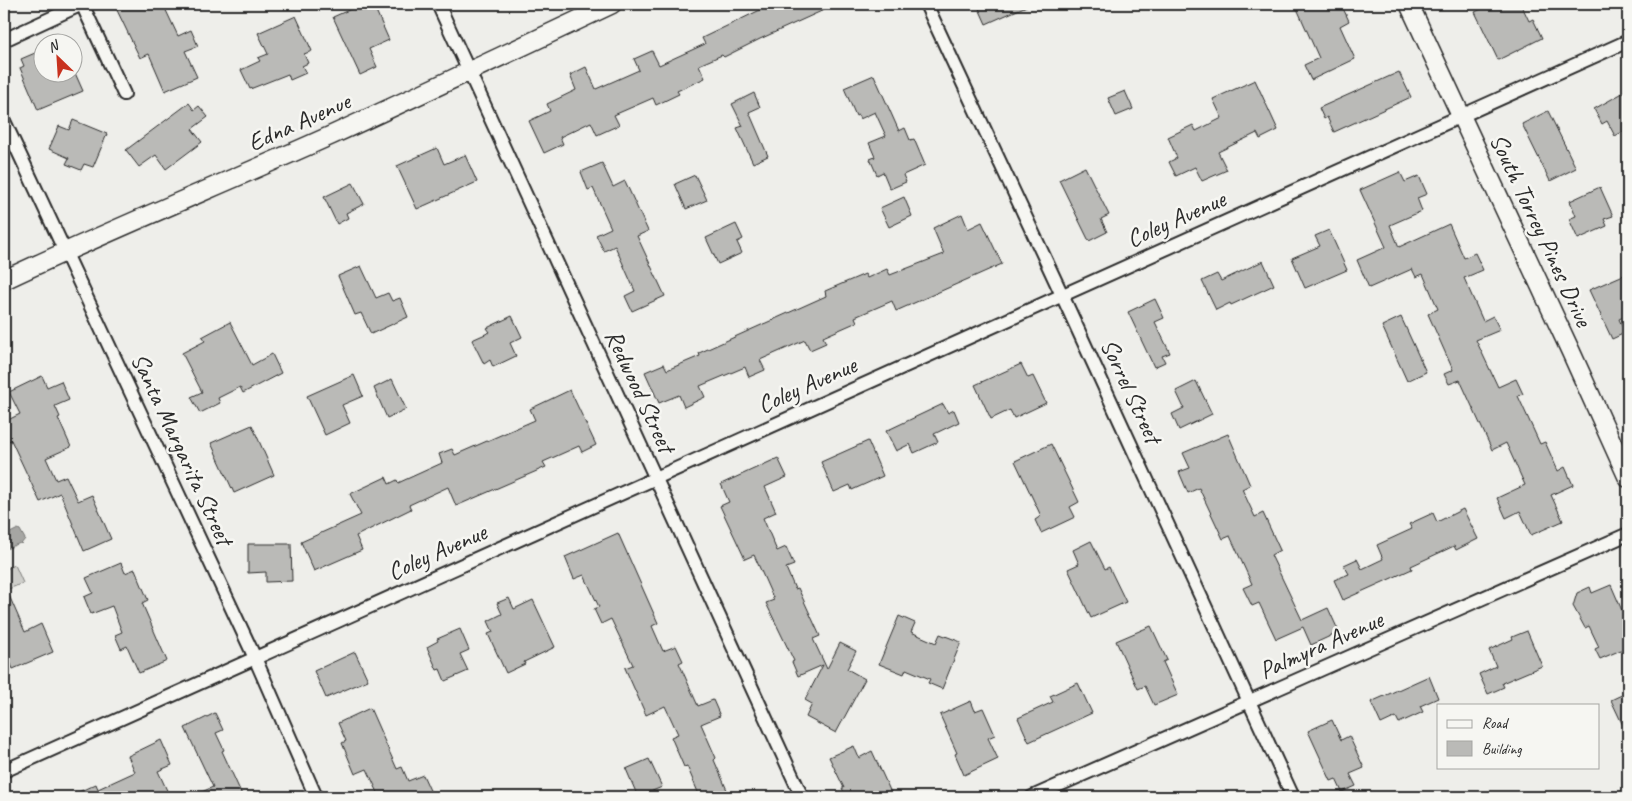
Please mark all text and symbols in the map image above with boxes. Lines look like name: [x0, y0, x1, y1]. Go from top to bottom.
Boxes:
north arrow: [32, 32, 82, 82]
text: N: [45, 36, 62, 56]
street label: Edna Avenue: [243, 84, 357, 159]
street label: South Torrey Pines Drive: [1482, 128, 1600, 333]
street label: Coley Avenue: [1122, 182, 1232, 255]
street label: Redwood Street: [598, 324, 684, 461]
street label: Sorrel Street: [1093, 334, 1171, 452]
street label: Santa Margarita Street: [124, 348, 242, 553]
street label: Coley Avenue: [753, 348, 863, 421]
street label: Coley Avenue: [383, 515, 493, 588]
street label: Palmyra Avenue: [1254, 603, 1390, 687]
legend: [1437, 704, 1600, 768]
text: Road: [1482, 714, 1509, 733]
text: Building: [1482, 740, 1522, 759]

